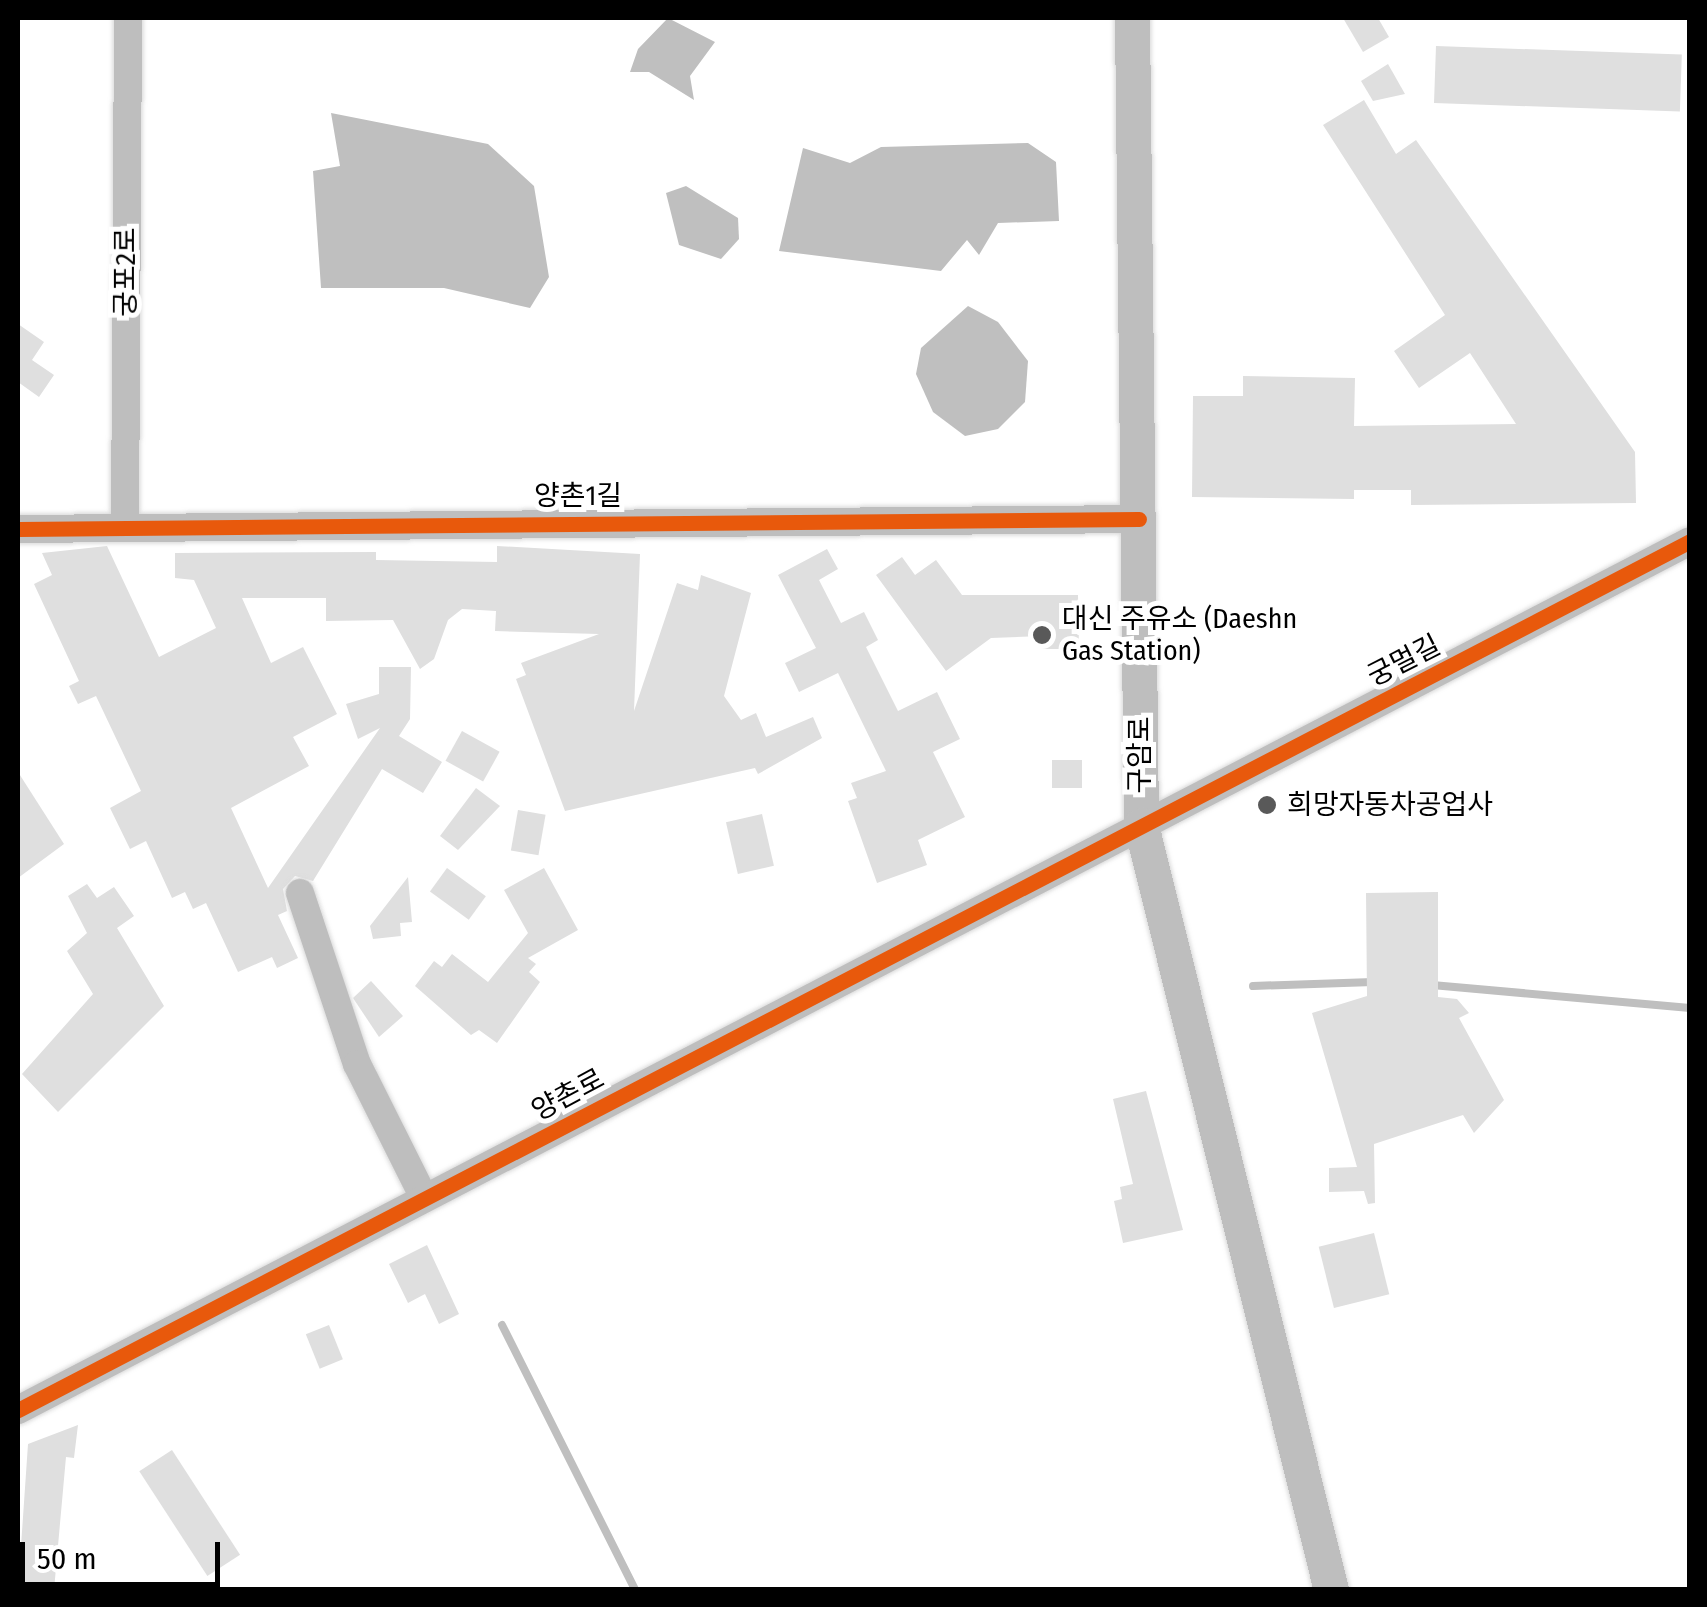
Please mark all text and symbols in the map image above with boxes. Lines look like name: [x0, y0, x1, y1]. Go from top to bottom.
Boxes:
street label: 궁포2로: [109, 227, 143, 317]
street label: 양촌1길: [534, 479, 622, 513]
place label: 대신 주유소 (Daeshn Gas Station): [1062, 602, 1297, 668]
marker: 대신 주유소 (Daeshn Gas Station): [1031, 624, 1053, 646]
street label: 궁멀길: [1362, 628, 1446, 694]
street label: 구암로: [1123, 716, 1157, 794]
place label: 희망자동차공업사: [1287, 788, 1493, 822]
marker: 희망자동차공업사: [1256, 794, 1278, 816]
street label: 양촌로: [526, 1062, 610, 1128]
scale bar: [25, 1522, 225, 1584]
text: 50 m: [37, 1541, 97, 1577]

